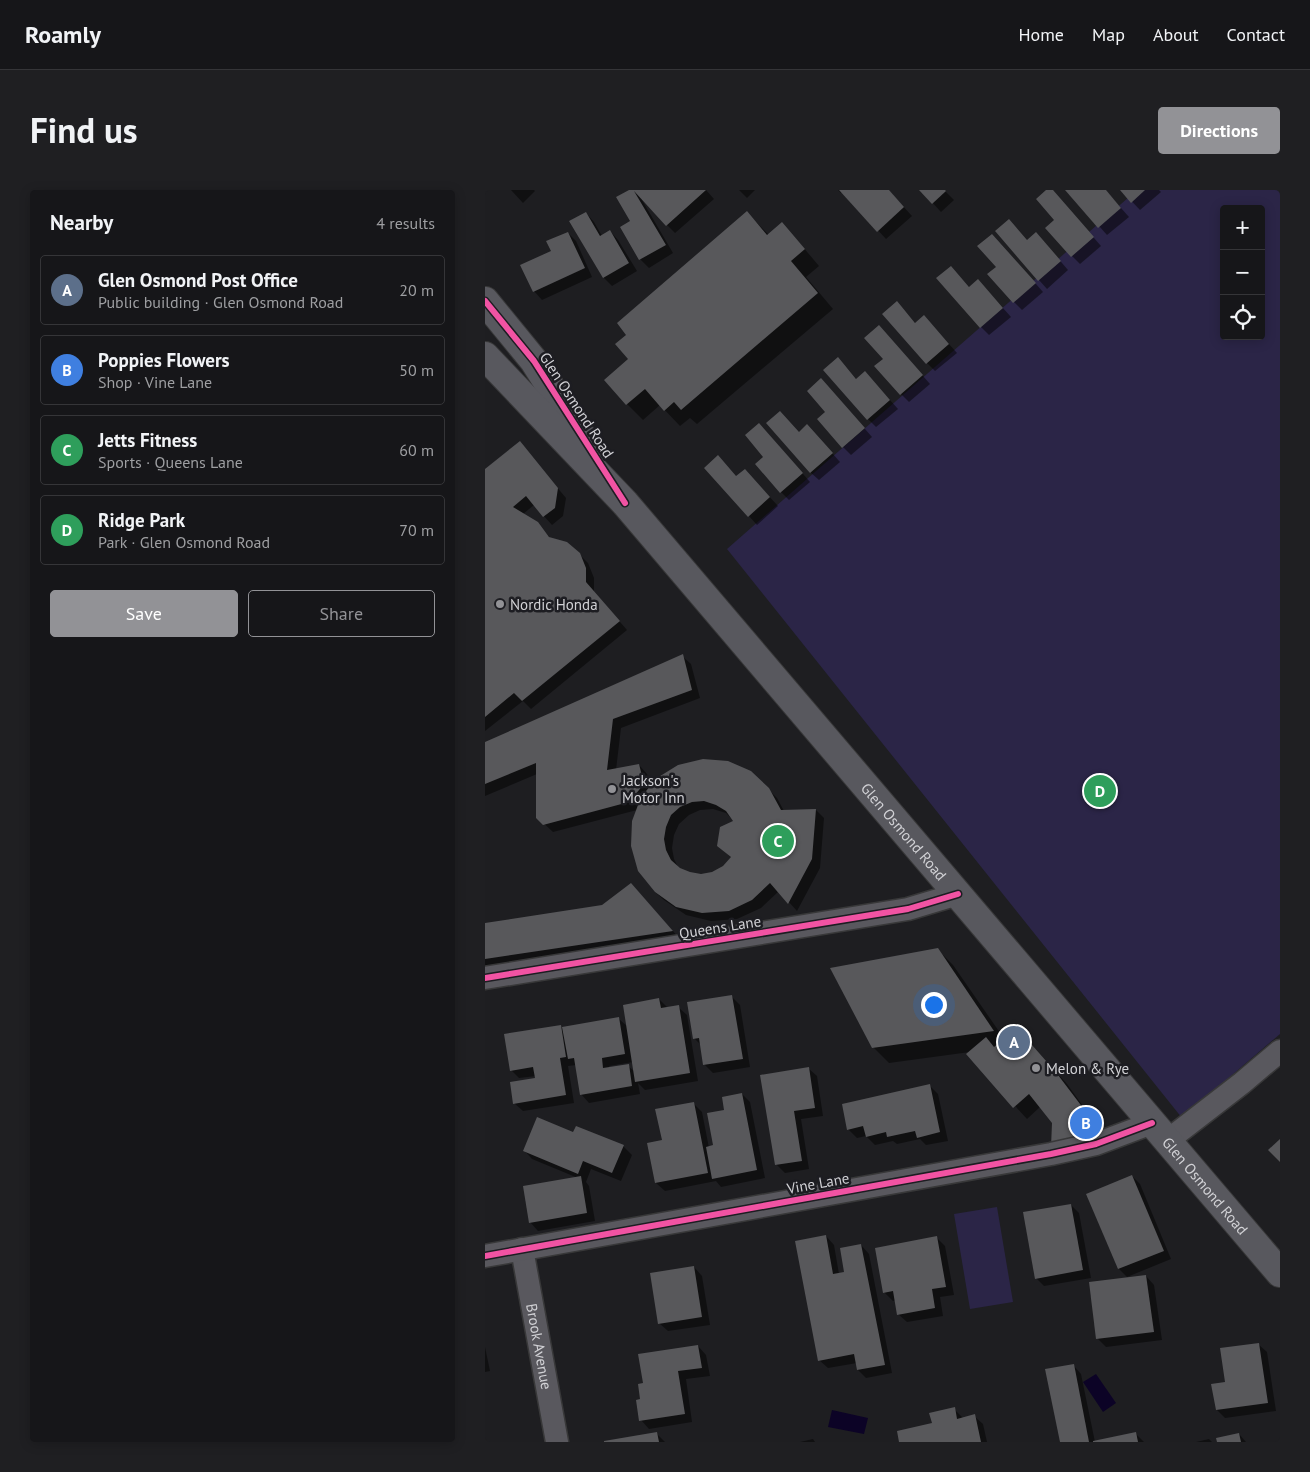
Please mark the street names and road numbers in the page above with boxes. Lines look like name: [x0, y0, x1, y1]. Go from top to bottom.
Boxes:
street label: Glen Osmond Road: [536, 349, 618, 461]
street label: Glen Osmond Road: [857, 779, 951, 884]
street label: Queens Lane: [678, 911, 762, 943]
street label: Glen Osmond Road: [1159, 1133, 1252, 1238]
street label: Vine Lane: [784, 1168, 851, 1198]
street label: Brook Avenue: [523, 1302, 557, 1391]

